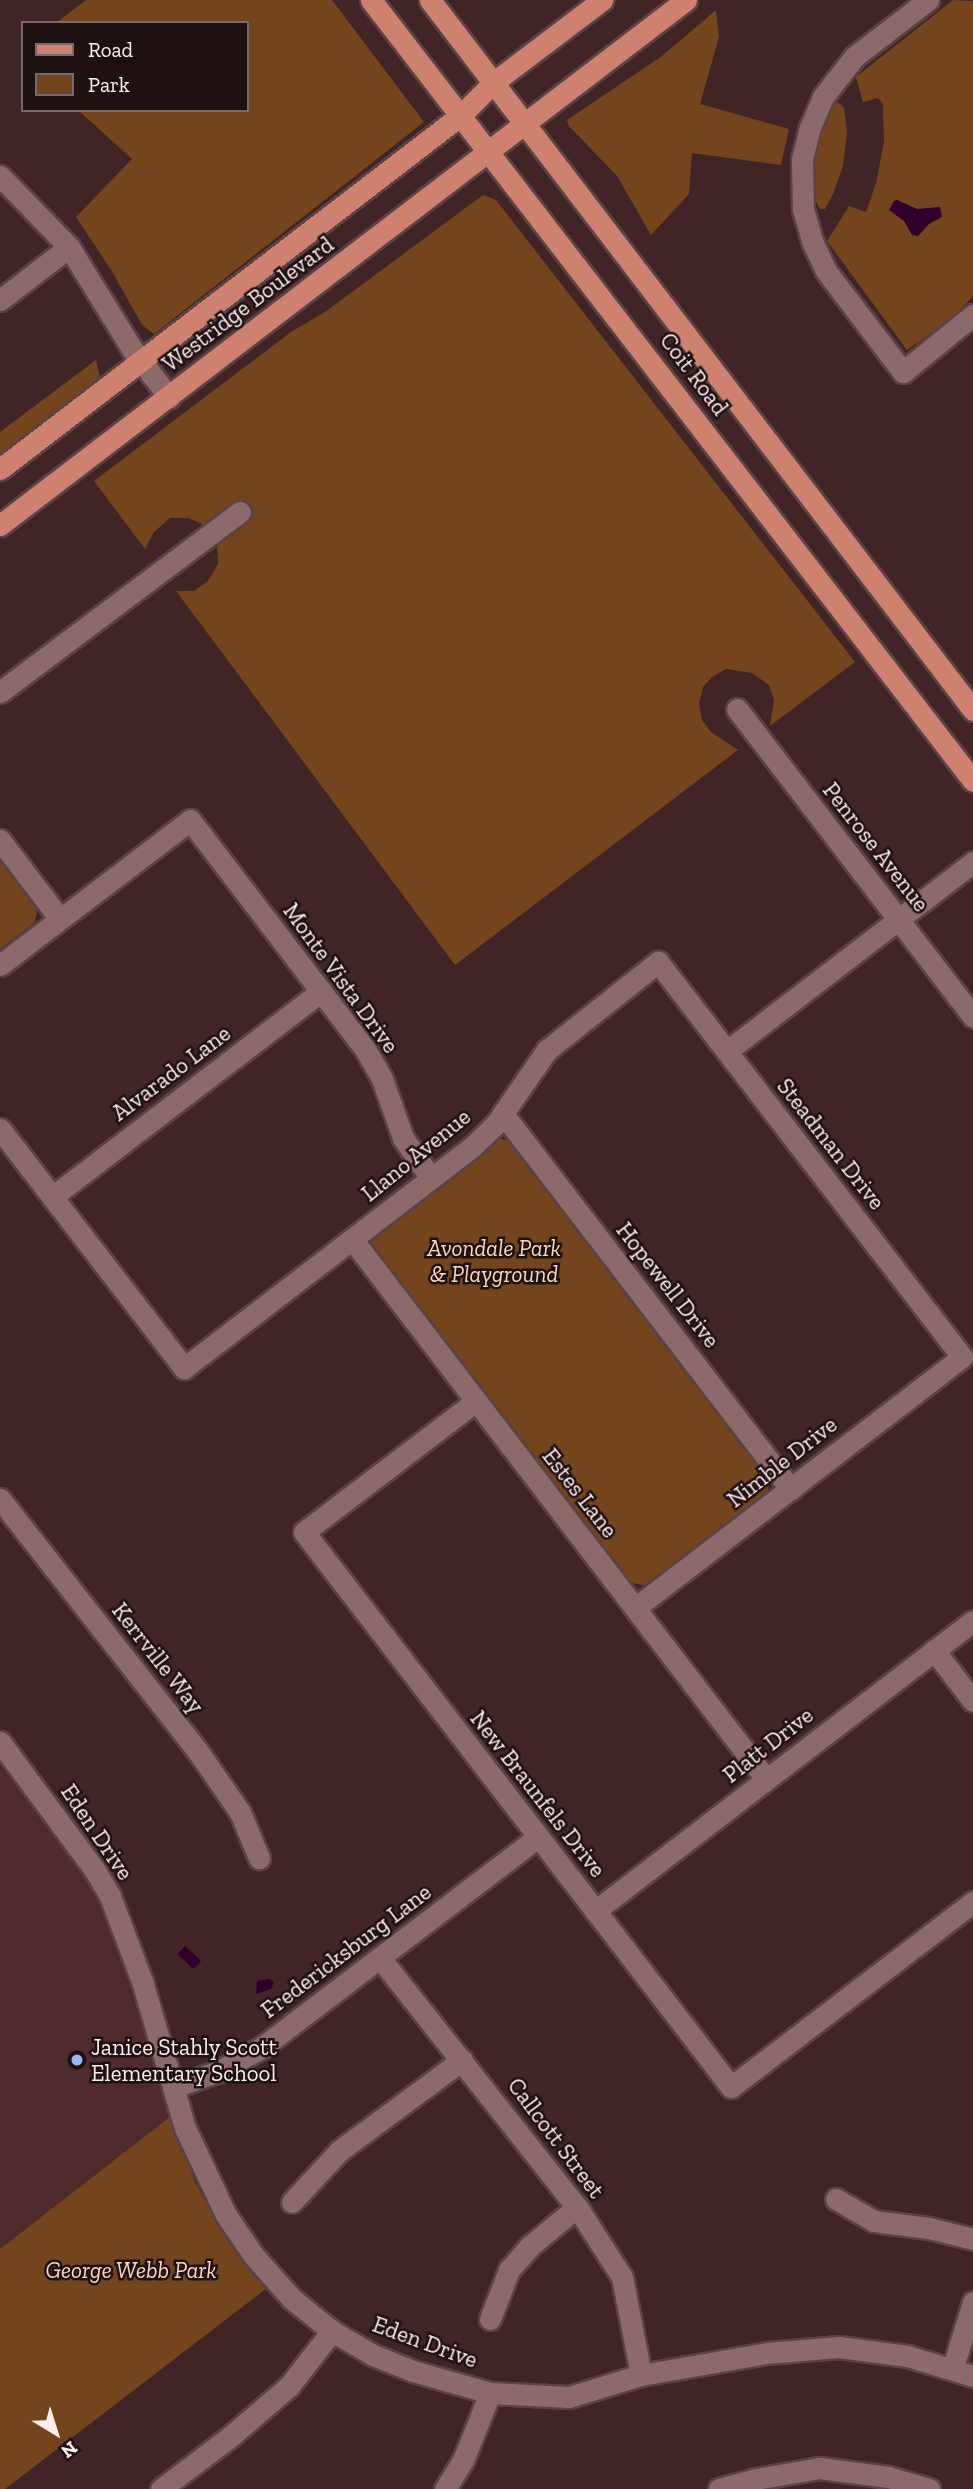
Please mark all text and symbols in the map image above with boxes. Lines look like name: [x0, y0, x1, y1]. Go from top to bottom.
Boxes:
legend: [21, 21, 248, 112]
text: Road: [88, 37, 133, 62]
text: Park: [88, 72, 130, 97]
street label: Westridge Boulevard: [157, 231, 339, 377]
street label: Coit Road: [654, 327, 734, 421]
street label: Penrose Avenue: [817, 777, 935, 917]
street label: Monte Vista Drive: [277, 897, 405, 1059]
street label: Alvarado Lane: [106, 1019, 236, 1127]
street label: Steadman Drive: [771, 1073, 891, 1215]
street label: Llano Avenue: [356, 1102, 476, 1208]
street label: Hopewell Drive: [610, 1217, 726, 1353]
park label: Avondale Park & Playground: [427, 1234, 561, 1288]
street label: Nimble Drive: [722, 1411, 842, 1513]
street label: Estes Lane: [537, 1443, 623, 1543]
street label: Kerrville Way: [106, 1597, 210, 1719]
street label: Platt Drive: [717, 1701, 819, 1789]
street label: New Braunfels Drive: [464, 1705, 612, 1883]
street label: Eden Drive: [55, 1779, 139, 1885]
street label: Fredericksburg Lane: [256, 1878, 436, 2024]
place label: Janice Stahly Scott Elementary School: [91, 2033, 278, 2087]
marker: Janice Stahly Scott Elementary School: [69, 2052, 85, 2068]
street label: Callcott Street: [502, 2072, 610, 2204]
park label: George Webb Park: [45, 2256, 217, 2284]
street label: Eden Drive: [369, 2310, 481, 2374]
north arrow: [21, 2398, 91, 2468]
text: N: [56, 2436, 82, 2463]

